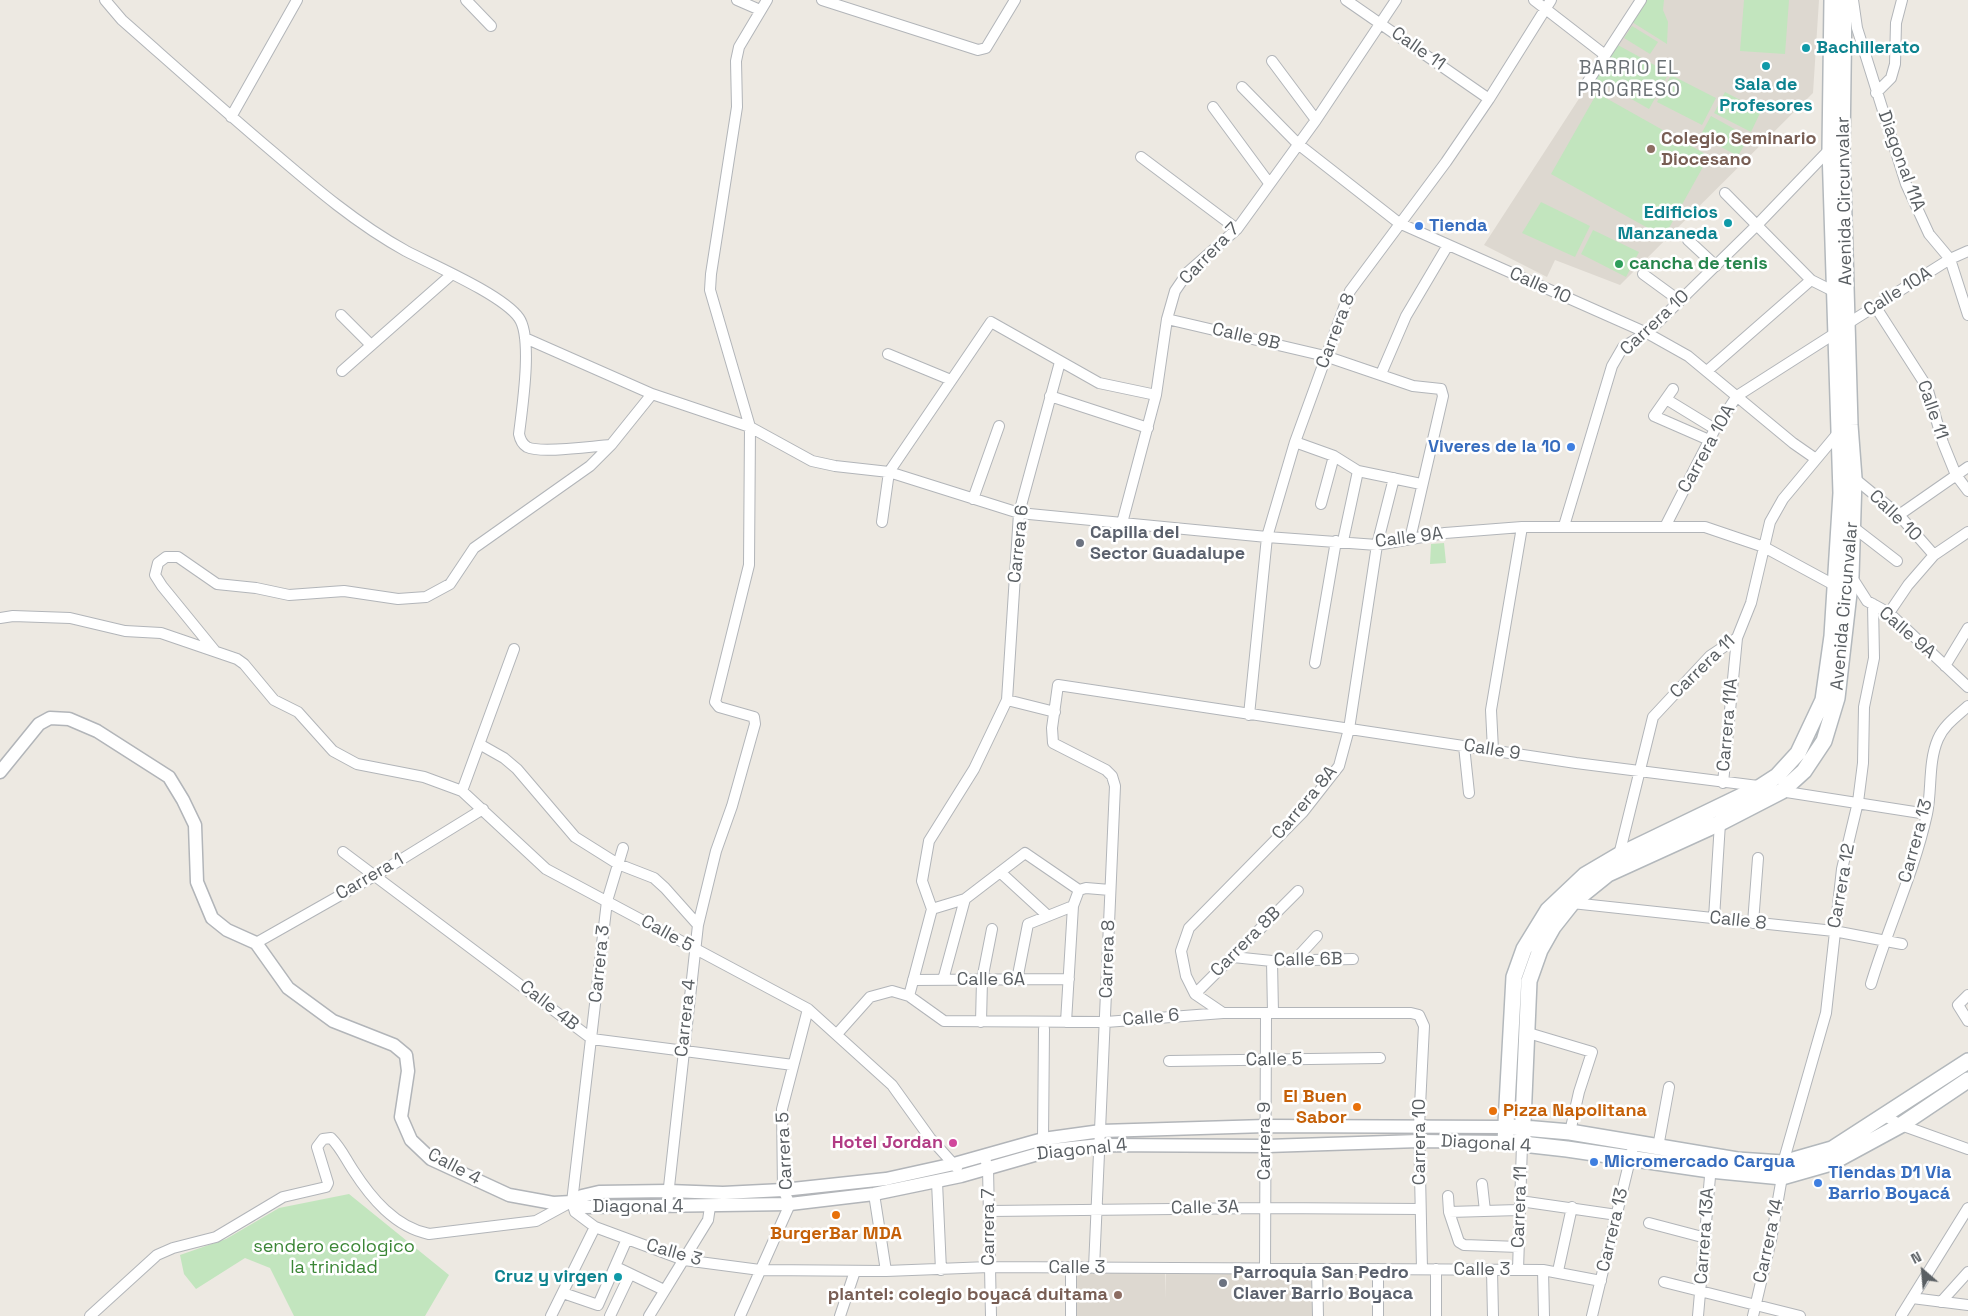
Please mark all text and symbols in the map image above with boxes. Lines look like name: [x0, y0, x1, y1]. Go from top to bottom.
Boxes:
street label: Calle 11: [1387, 23, 1449, 75]
place label: Bachillerato: [1816, 37, 1920, 59]
marker: Bachillerato: [1800, 42, 1812, 54]
district label: BARRIO EL PROGRESO: [1576, 58, 1682, 102]
marker: Sala de Profesores: [1760, 60, 1772, 72]
place label: Sala de Profesores: [1719, 74, 1813, 116]
street label: Diagonal 11A: [1873, 108, 1929, 214]
street label: Avenida Circunvalar: [1833, 116, 1857, 286]
place label: Colegio Seminario Diocesano: [1661, 128, 1817, 170]
marker: Colegio Seminario Diocesano: [1645, 143, 1657, 155]
place label: Edificios Manzaneda: [1618, 202, 1718, 244]
place label: Tienda: [1429, 215, 1488, 237]
marker: Edificios Manzaneda: [1722, 217, 1734, 229]
street label: Carrera 7: [1175, 219, 1245, 289]
marker: Tienda: [1413, 220, 1425, 232]
place label: cancha de tenis: [1629, 253, 1768, 275]
marker: cancha de tenis: [1613, 258, 1625, 270]
street label: Calle 10: [1506, 263, 1574, 309]
street label: Calle 10A: [1860, 263, 1936, 321]
street label: Carrera 10: [1616, 286, 1694, 360]
street label: Carrera 8: [1312, 290, 1360, 372]
street label: Calle 9B: [1210, 319, 1282, 355]
street label: Calle 11: [1912, 378, 1952, 442]
street label: Carrera 10A: [1674, 401, 1740, 497]
place label: Viveres de la 10: [1428, 436, 1561, 458]
marker: Viveres de la 10: [1565, 441, 1577, 453]
street label: Calle 10: [1864, 486, 1926, 546]
street label: Carrera 6: [1004, 504, 1034, 584]
street label: Avenida Circunvalar: [1827, 521, 1863, 691]
place label: Capilla del Sector Guadalupe: [1090, 522, 1245, 564]
street label: Calle 9A: [1374, 523, 1444, 553]
marker: Capilla del Sector Guadalupe: [1074, 537, 1086, 549]
street label: Calle 9A: [1874, 602, 1940, 664]
street label: Carrera 11: [1666, 631, 1740, 703]
street label: Carrera 11A: [1713, 677, 1743, 773]
street label: Calle 9: [1462, 735, 1522, 765]
street label: Carrera 8A: [1268, 762, 1342, 844]
street label: Carrera 13: [1894, 797, 1938, 885]
street label: Carrera 12: [1824, 842, 1860, 930]
street label: Carrera 1: [332, 849, 408, 905]
street label: Carrera 8B: [1206, 902, 1286, 982]
street label: Calle 8: [1708, 907, 1768, 935]
street label: Calle 5: [637, 911, 697, 957]
street label: Carrera 8: [1096, 919, 1120, 999]
street label: Carrera 3: [585, 924, 615, 1004]
street label: Calle 6B: [1273, 949, 1343, 971]
street label: Calle 6A: [957, 969, 1025, 991]
street label: Calle 4B: [515, 976, 583, 1036]
street label: Carrera 4: [671, 978, 701, 1058]
street label: Calle 6: [1122, 1005, 1180, 1031]
street label: Calle 5: [1245, 1049, 1303, 1071]
place label: El Buen Sabor: [1283, 1086, 1347, 1128]
street label: Carrera 10: [1409, 1099, 1431, 1185]
place label: Pizza Napolitana: [1503, 1100, 1647, 1122]
marker: El Buen Sabor: [1351, 1101, 1363, 1113]
street label: Carrera 9: [1254, 1102, 1276, 1180]
marker: Pizza Napolitana: [1487, 1105, 1499, 1117]
street label: Carrera 5: [772, 1111, 798, 1191]
street label: Diagonal 4: [1440, 1131, 1532, 1157]
place label: Hotel Jordan: [832, 1132, 943, 1154]
street label: Diagonal 4: [1036, 1135, 1128, 1165]
marker: Hotel Jordan: [947, 1137, 959, 1149]
street label: Calle 4: [424, 1144, 484, 1190]
place label: Micromercado Cargua: [1604, 1151, 1795, 1173]
marker: Micromercado Cargua: [1588, 1156, 1600, 1168]
place label: Tiendas D1 Via Barrio Boyacá: [1828, 1162, 1951, 1204]
street label: Carrera 11: [1508, 1165, 1532, 1249]
marker: Tiendas D1 Via Barrio Boyacá: [1812, 1177, 1824, 1189]
street label: Carrera 13: [1593, 1186, 1633, 1274]
street label: Carrera 13A: [1691, 1187, 1719, 1285]
street label: Carrera 7: [978, 1188, 1000, 1266]
street label: Diagonal 4: [593, 1196, 683, 1218]
street label: Calle 3A: [1171, 1197, 1239, 1219]
street label: Carrera 14: [1749, 1197, 1789, 1285]
marker: BurgerBar MDA: [830, 1209, 842, 1221]
place label: BurgerBar MDA: [770, 1223, 902, 1245]
street label: Calle 3: [644, 1235, 704, 1271]
park label: sendero ecologico la trinidad: [253, 1236, 415, 1278]
north arrow: [1898, 1246, 1948, 1296]
text: N: [1908, 1247, 1924, 1268]
street label: Calle 3: [1049, 1257, 1105, 1279]
street label: Calle 3: [1454, 1259, 1510, 1281]
place label: Parroquia San Pedro Claver Barrio Boyaca: [1233, 1262, 1413, 1304]
place label: Cruz y virgen: [494, 1266, 608, 1288]
marker: Cruz y virgen: [612, 1271, 624, 1283]
marker: Parroquia San Pedro Claver Barrio Boyaca: [1217, 1277, 1229, 1289]
place label: plantel: colegio boyacá duitama: [828, 1284, 1108, 1306]
marker: plantel: colegio boyacá duitama: [1112, 1289, 1124, 1301]

